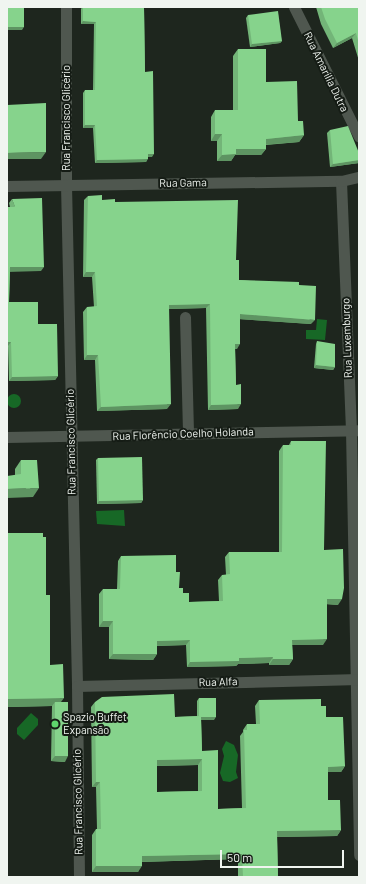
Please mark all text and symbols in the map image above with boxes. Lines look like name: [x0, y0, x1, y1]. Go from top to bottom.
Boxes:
street label: Rua Amarília Dutra: [301, 30, 351, 114]
street label: Rua Francisco Glicério: [59, 65, 73, 171]
street label: Rua Gama: [159, 176, 207, 190]
street label: Rua Luxemburgo: [339, 298, 355, 378]
street label: Rua Francisco Glicério: [63, 389, 79, 495]
street label: Rua Florêncio Coelho Holanda: [112, 425, 254, 443]
street label: Rua Alfa: [198, 675, 238, 689]
place label: Spazio Buffet Expansão: [63, 711, 127, 737]
marker: Spazio Buffet Expansão: [50, 719, 60, 729]
street label: Rua Francisco Glicério: [70, 749, 86, 855]
scale bar: [222, 842, 346, 868]
text: 50 m: [227, 850, 252, 864]

